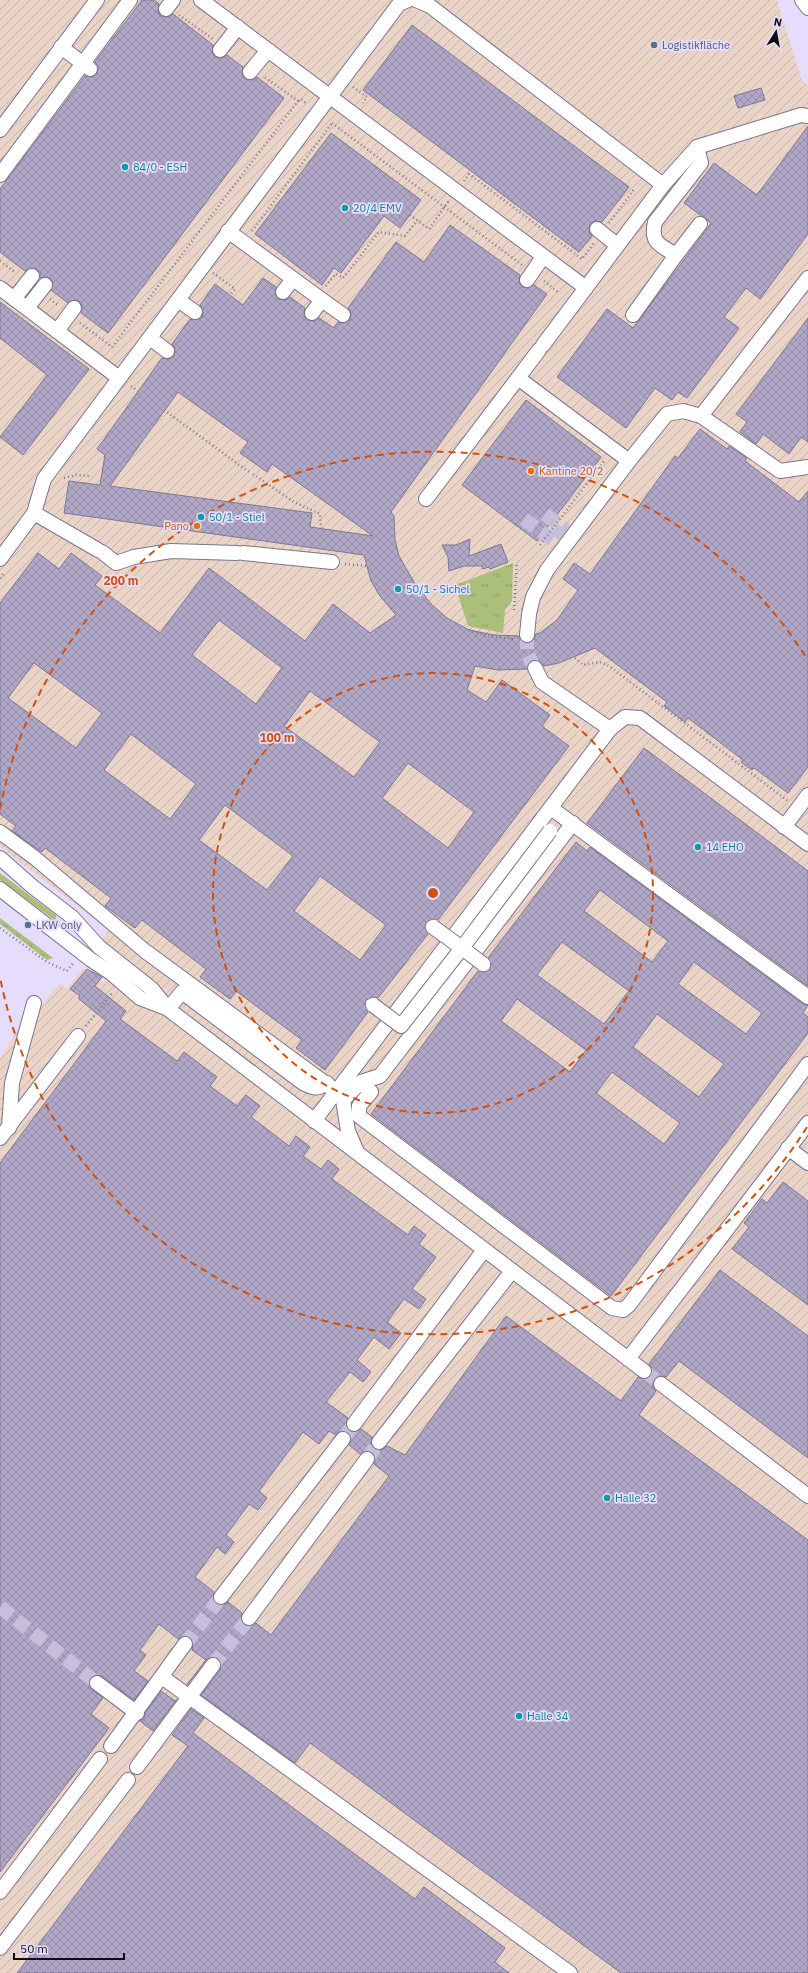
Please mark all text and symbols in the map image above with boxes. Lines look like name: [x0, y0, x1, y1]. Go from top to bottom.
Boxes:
north arrow: [756, 12, 796, 52]
text: N: [773, 15, 783, 30]
place label: Logistikfläche: [662, 38, 730, 52]
marker: Logistikfläche: [649, 40, 659, 50]
place label: 84/0 - ESH: [133, 160, 187, 174]
marker: 84/0 - ESH: [120, 162, 130, 172]
place label: 20/4 EMV: [353, 201, 402, 215]
marker: 20/4 EMV: [340, 203, 350, 213]
place label: Kantine 20/2: [539, 464, 603, 478]
marker: Kantine 20/2: [526, 466, 536, 476]
place label: 50/1 - Stiel: [209, 510, 265, 524]
marker: 50/1 - Stiel: [196, 512, 206, 522]
place label: Pano: [164, 519, 189, 533]
marker: Pano: [192, 521, 202, 531]
text: 200 m: [103, 573, 139, 588]
place label: 50/1 - Sichel: [406, 582, 470, 596]
marker: 50/1 - Sichel: [393, 584, 403, 594]
text: 100 m: [259, 730, 295, 745]
place label: 14 EHO: [706, 840, 744, 854]
marker: 14 EHO: [693, 842, 703, 852]
centre of rings: [426, 886, 440, 900]
place label: LKW only: [36, 918, 82, 932]
marker: LKW only: [23, 920, 33, 930]
place label: Halle 32: [615, 1491, 656, 1505]
marker: Halle 32: [602, 1493, 612, 1503]
place label: Halle 34: [527, 1709, 569, 1723]
marker: Halle 34: [514, 1711, 524, 1721]
scale bar: [14, 1935, 124, 1961]
text: 50 m: [20, 1941, 48, 1956]

